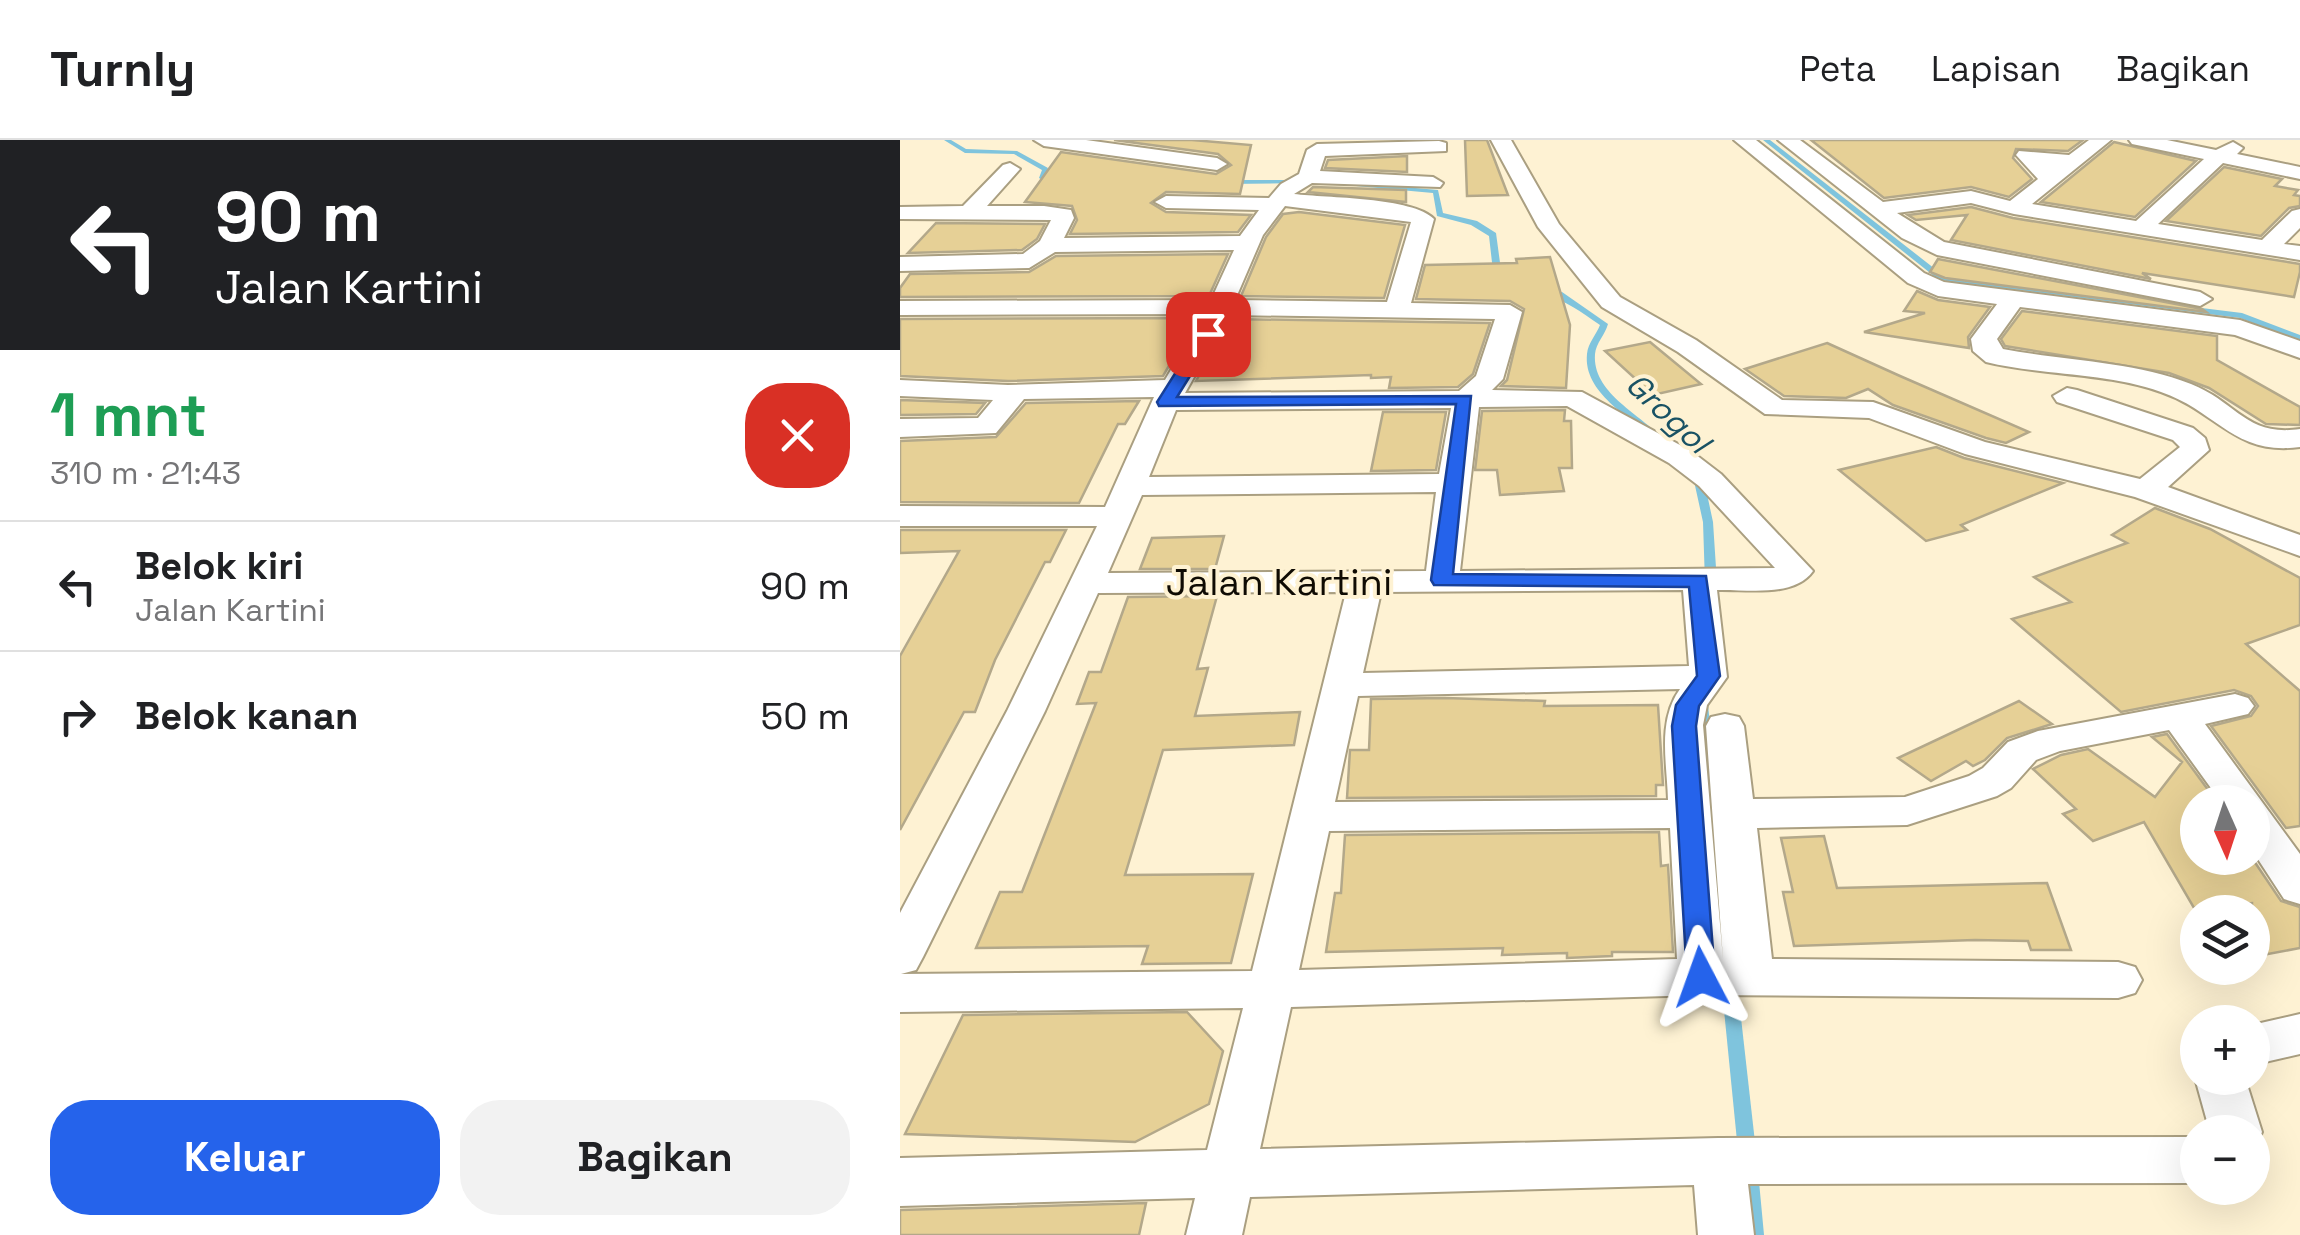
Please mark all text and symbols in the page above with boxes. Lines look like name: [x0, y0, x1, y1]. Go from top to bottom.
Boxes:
text: Turnly: [50, 39, 195, 100]
text: Peta: [1799, 47, 1876, 91]
text: Lapisan: [1931, 47, 2061, 91]
text: Bagikan: [2116, 47, 2250, 91]
text: 90 m: [215, 172, 381, 261]
icon: left: [50, 180, 180, 310]
text: Jalan Kartini: [215, 259, 483, 316]
pin: [1166, 292, 1251, 377]
icon: arrive: [1181, 307, 1236, 362]
water label: Grogol: [1618, 364, 1721, 464]
text: 1 mnt: [50, 377, 207, 454]
button: close: [745, 383, 850, 488]
text: 310 m · 21:43: [50, 453, 241, 493]
text: Belok kiri: [135, 542, 303, 590]
street label: Jalan Kartini: [1166, 558, 1392, 606]
icon: left: [50, 559, 105, 614]
text: 90 m: [760, 562, 850, 610]
text: Jalan Kartini: [135, 590, 326, 630]
icon: right: [50, 689, 105, 744]
text: Belok kanan: [135, 692, 358, 740]
text: 50 m: [760, 692, 850, 740]
north arrow: [2180, 785, 2270, 875]
map controls: [2180, 785, 2270, 1205]
button: layers: [2180, 895, 2270, 985]
position arrow: [1649, 925, 1753, 1029]
button: +: [2180, 1005, 2270, 1095]
button: Keluar: [50, 1100, 440, 1215]
button: Bagikan: [460, 1100, 850, 1215]
button: −: [2180, 1115, 2270, 1205]

